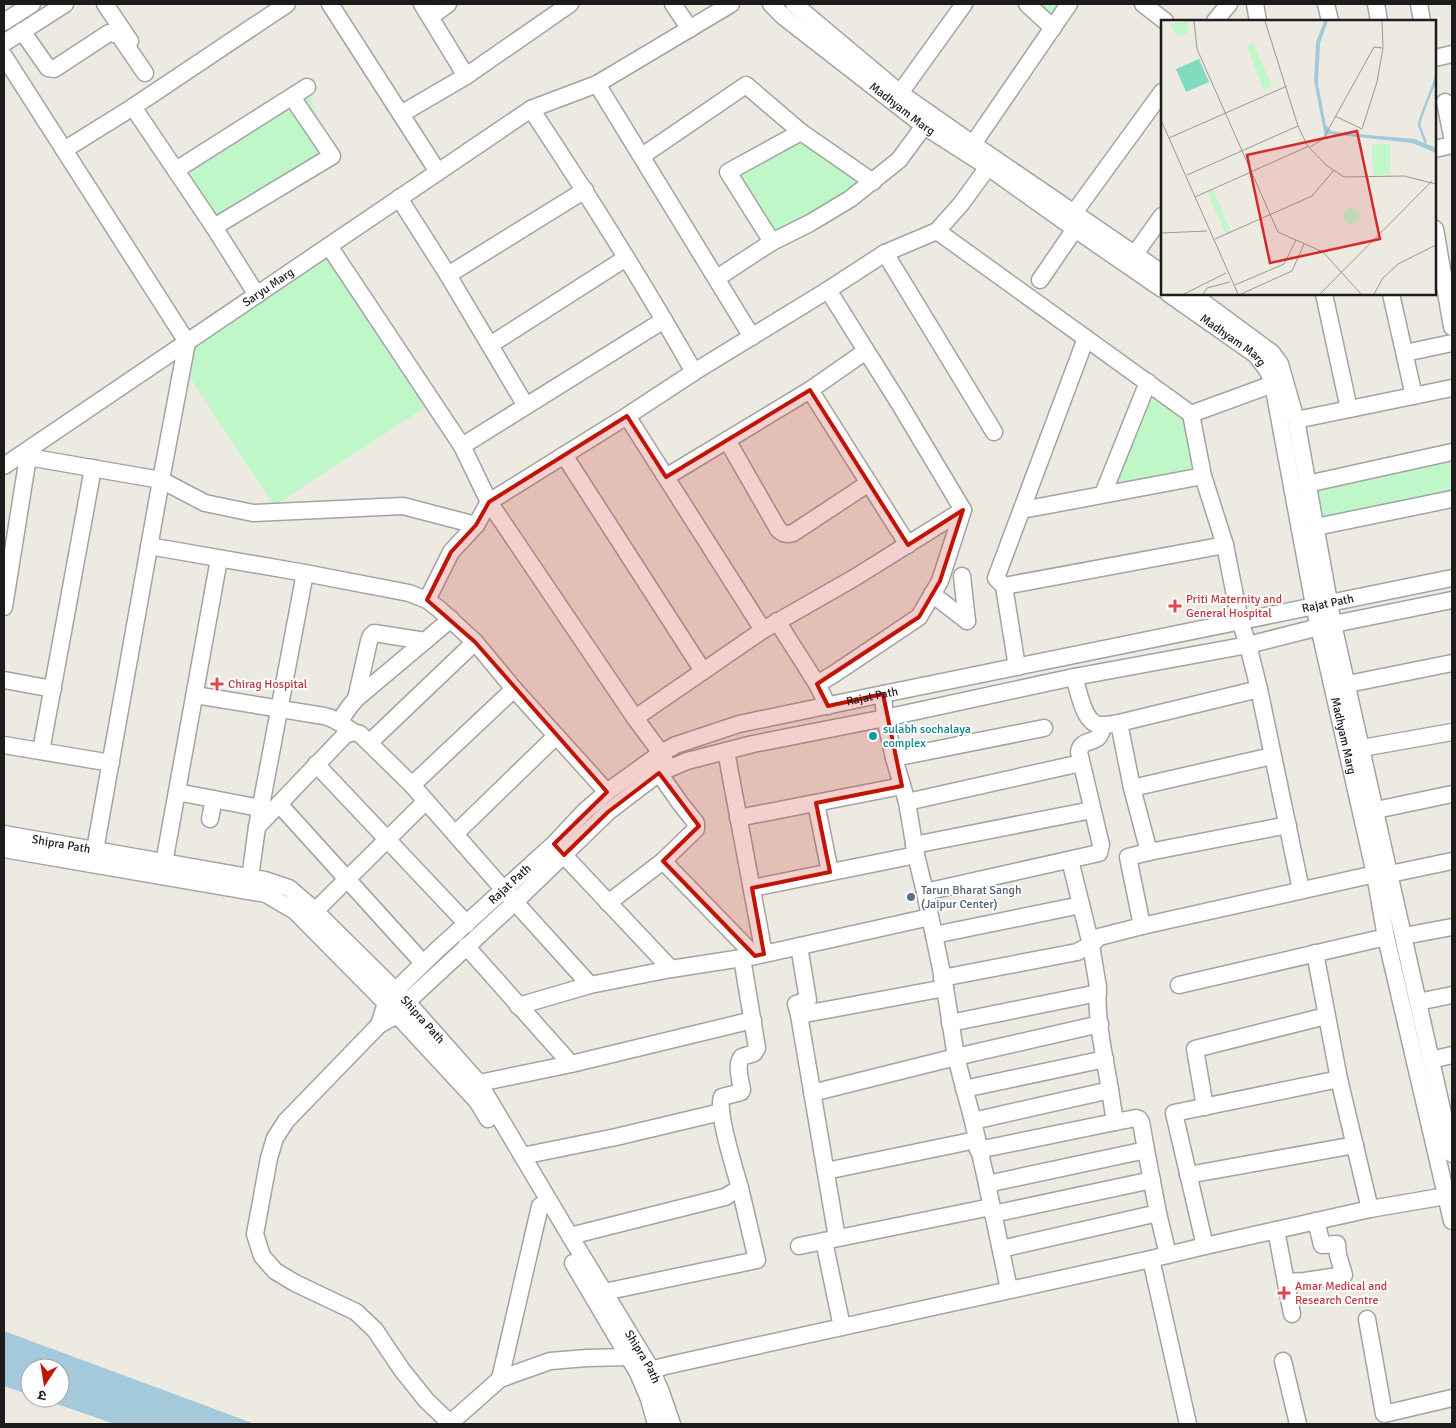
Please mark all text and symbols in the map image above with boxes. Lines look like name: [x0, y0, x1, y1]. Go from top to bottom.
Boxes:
inset map: [1161, 20, 1436, 295]
street label: Madhyam Marg: [866, 79, 937, 139]
street label: Saryu Marg: [240, 265, 297, 310]
street label: Madhyam Marg: [1197, 311, 1269, 369]
street label: Rajat Path: [1301, 591, 1355, 616]
place label: Priti Maternity and General Hospital: [1186, 592, 1282, 621]
marker: Priti Maternity and General Hospital: [1168, 599, 1182, 613]
marker: Chirag Hospital: [210, 677, 224, 691]
place label: Chirag Hospital: [228, 677, 308, 692]
street label: Rajat Path: [845, 684, 900, 709]
street label: Madhyam Marg: [1327, 696, 1359, 776]
place label: sulabh sochalaya complex: [883, 722, 971, 751]
marker: sulabh sochalaya complex: [867, 730, 879, 742]
street label: Shipra Path: [31, 832, 91, 857]
street label: Rajat Path: [486, 861, 535, 908]
place label: Tarun Bharat Sangh (Jaipur Center): [921, 883, 1021, 912]
marker: Tarun Bharat Sangh (Jaipur Center): [905, 891, 917, 903]
street label: Shipra Path: [397, 993, 448, 1047]
place label: Amar Medical and Research Centre: [1295, 1279, 1387, 1308]
marker: Amar Medical and Research Centre: [1277, 1286, 1291, 1300]
street label: Shipra Path: [621, 1328, 663, 1386]
north arrow: [20, 1358, 70, 1408]
text: उ: [36, 1386, 48, 1404]

